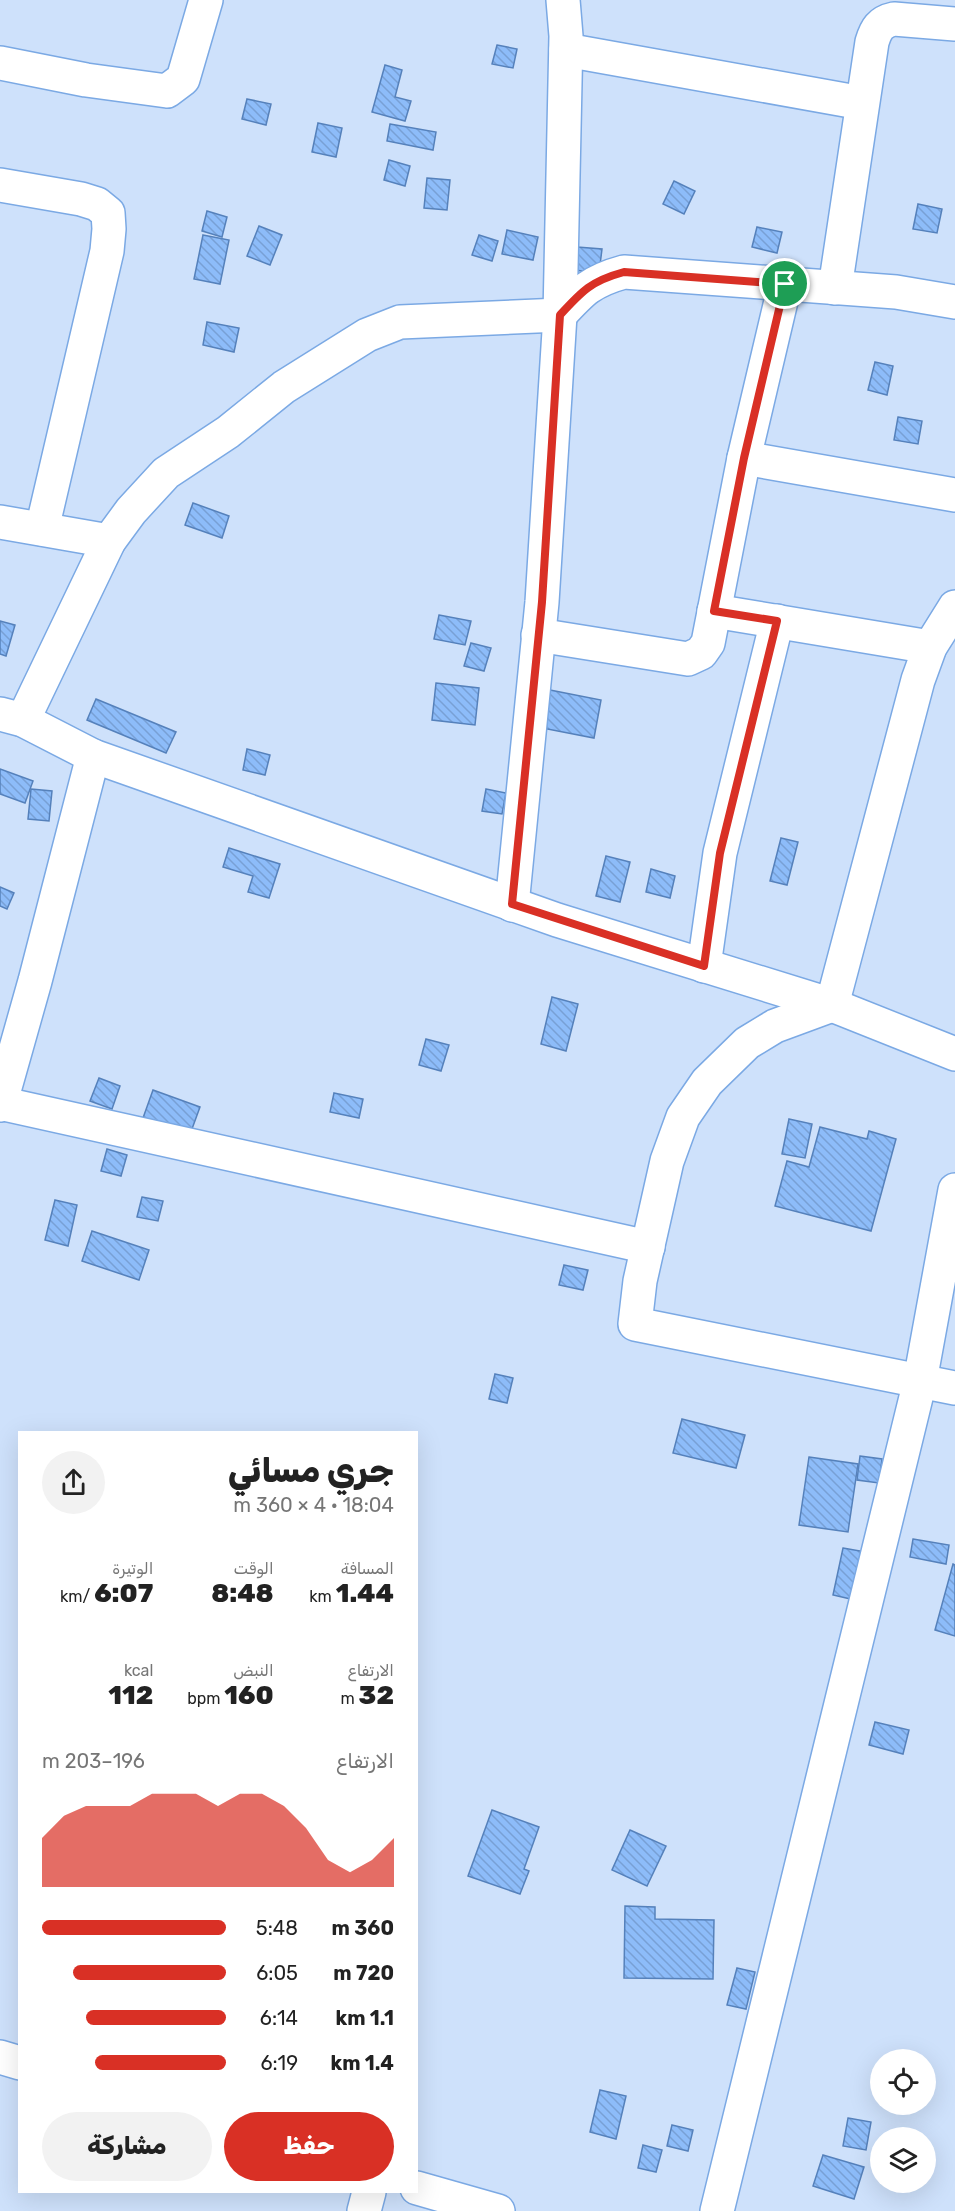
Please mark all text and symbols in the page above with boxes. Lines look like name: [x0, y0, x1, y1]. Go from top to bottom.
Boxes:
pin: [759, 258, 810, 309]
icon: arrive: [768, 267, 801, 300]
button: share: [42, 1451, 105, 1514]
text: جري مسائي: [228, 1451, 394, 1490]
text: 18:04 · 4 × 360 m: [233, 1493, 394, 1517]
text: الوتيرة: [112, 1559, 153, 1578]
text: الوقت: [233, 1559, 274, 1578]
text: المسافة: [341, 1559, 394, 1578]
text: 6:07: [94, 1578, 153, 1609]
text: 8:48: [211, 1578, 274, 1609]
text: 1.44: [336, 1578, 394, 1609]
text: /km: [60, 1587, 94, 1606]
text: km: [309, 1587, 336, 1606]
text: kcal: [124, 1661, 153, 1680]
text: النبض: [233, 1661, 274, 1680]
text: الارتفاع: [348, 1661, 394, 1680]
text: 112: [108, 1680, 153, 1711]
text: 160: [224, 1680, 274, 1711]
text: 32: [359, 1680, 394, 1711]
text: bpm: [187, 1689, 224, 1708]
text: m: [340, 1689, 359, 1708]
text: 196–203 m: [42, 1749, 145, 1773]
text: الارتفاع: [336, 1749, 394, 1773]
text: 5:48: [256, 1916, 298, 1940]
text: 360 m: [332, 1916, 394, 1940]
text: 6:05: [256, 1961, 298, 1985]
text: 720 m: [333, 1961, 394, 1985]
text: 6:14: [260, 2006, 298, 2030]
text: 1.1 km: [335, 2006, 394, 2030]
map controls: [870, 2049, 936, 2193]
button: locate: [870, 2049, 936, 2115]
text: 6:19: [260, 2051, 298, 2075]
text: 1.4 km: [331, 2051, 394, 2075]
button: مشاركة: [42, 2112, 212, 2181]
button: حفظ: [224, 2112, 394, 2181]
button: layers: [870, 2127, 936, 2193]

